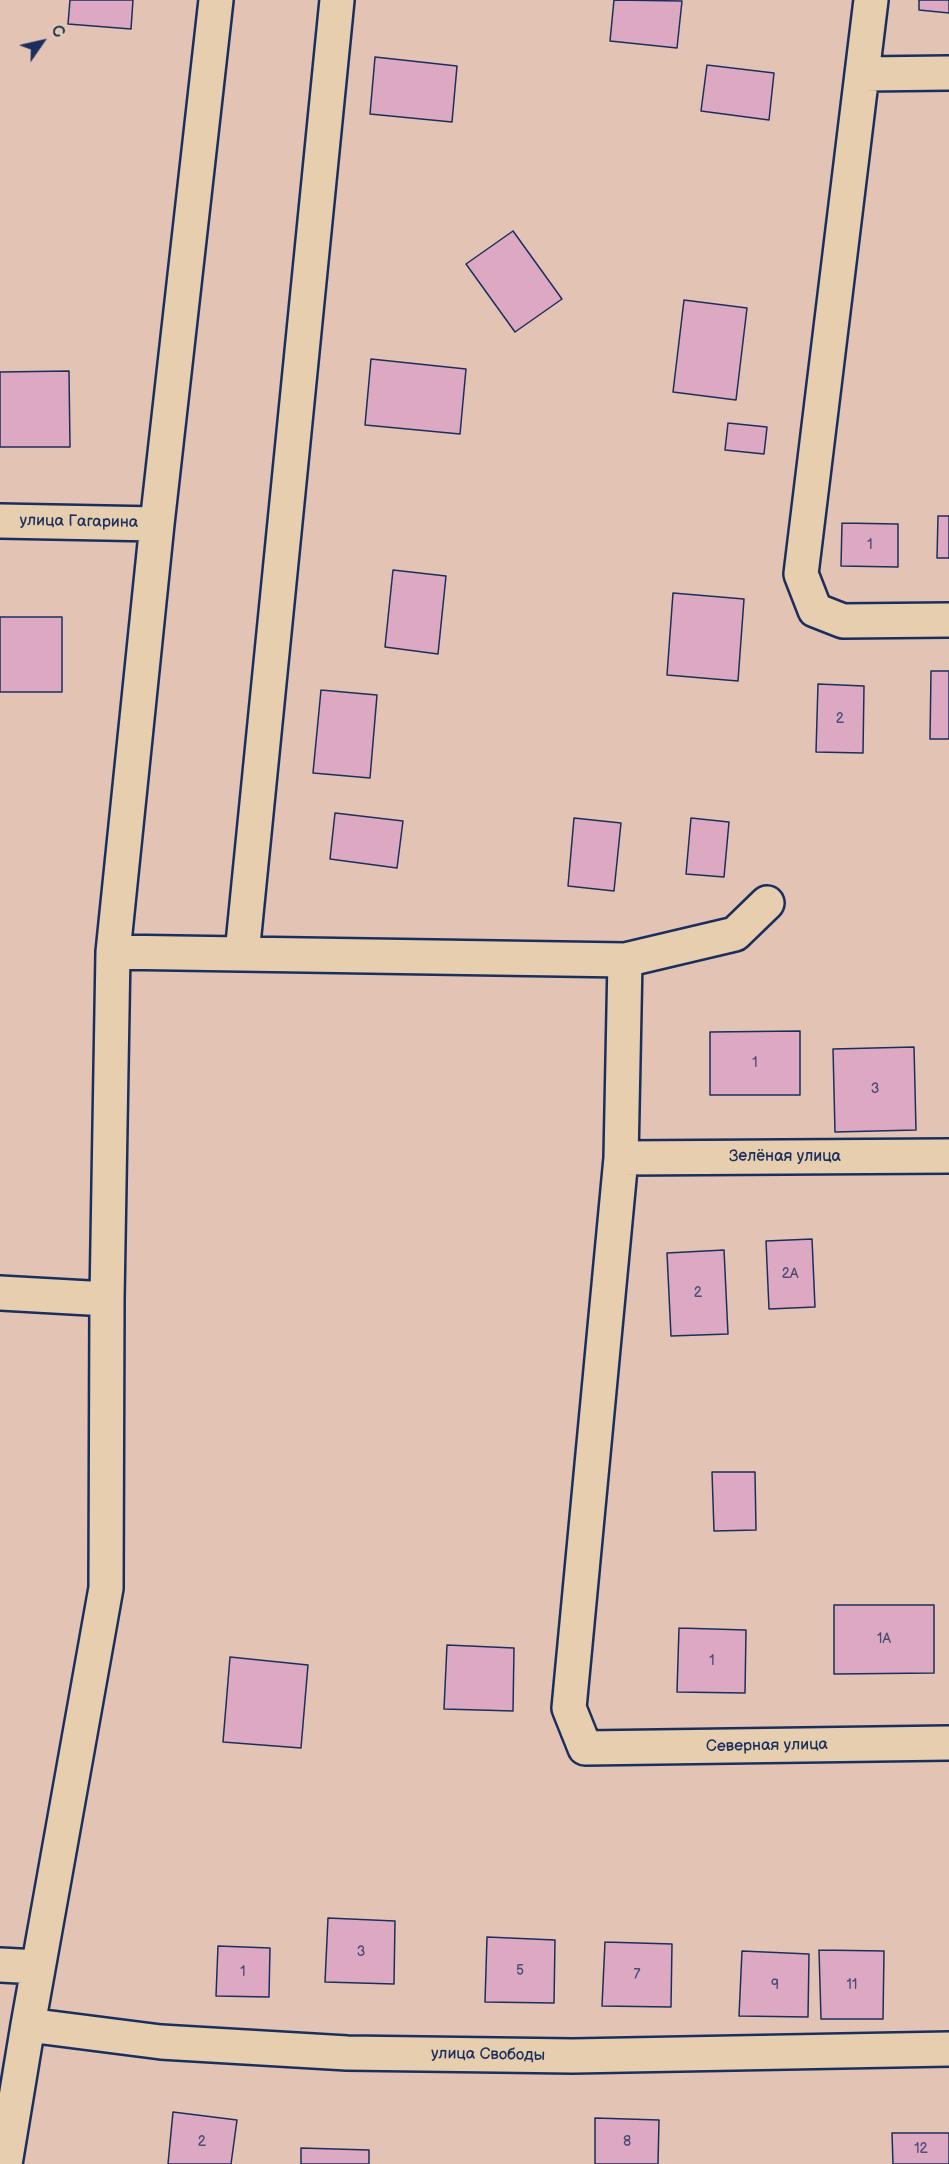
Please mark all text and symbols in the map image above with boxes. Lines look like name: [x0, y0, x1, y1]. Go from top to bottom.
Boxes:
north arrow: [12, 12, 72, 72]
text: С: [46, 22, 68, 42]
street label: улица Гагарина: [20, 511, 138, 533]
house number: 1: [867, 537, 873, 553]
house number: 2: [836, 711, 844, 727]
house number: 1: [752, 1055, 758, 1071]
house number: 3: [871, 1081, 879, 1097]
street label: Зелёная улица: [729, 1147, 841, 1167]
house number: 2А: [782, 1266, 798, 1282]
house number: 2: [694, 1285, 702, 1301]
house number: 1А: [877, 1631, 891, 1647]
house number: 1: [709, 1653, 715, 1669]
street label: Северная улица: [706, 1735, 828, 1757]
house number: 3: [357, 1944, 365, 1960]
house number: 5: [516, 1963, 524, 1979]
house number: 1: [240, 1964, 246, 1980]
house number: 7: [634, 1967, 640, 1983]
house number: 9: [771, 1977, 779, 1993]
house number: 11: [847, 1977, 857, 1993]
street label: улица Свободы: [431, 2044, 545, 2066]
house number: 2: [198, 2134, 206, 2150]
house number: 8: [623, 2134, 631, 2150]
house number: 12: [914, 2141, 928, 2157]

